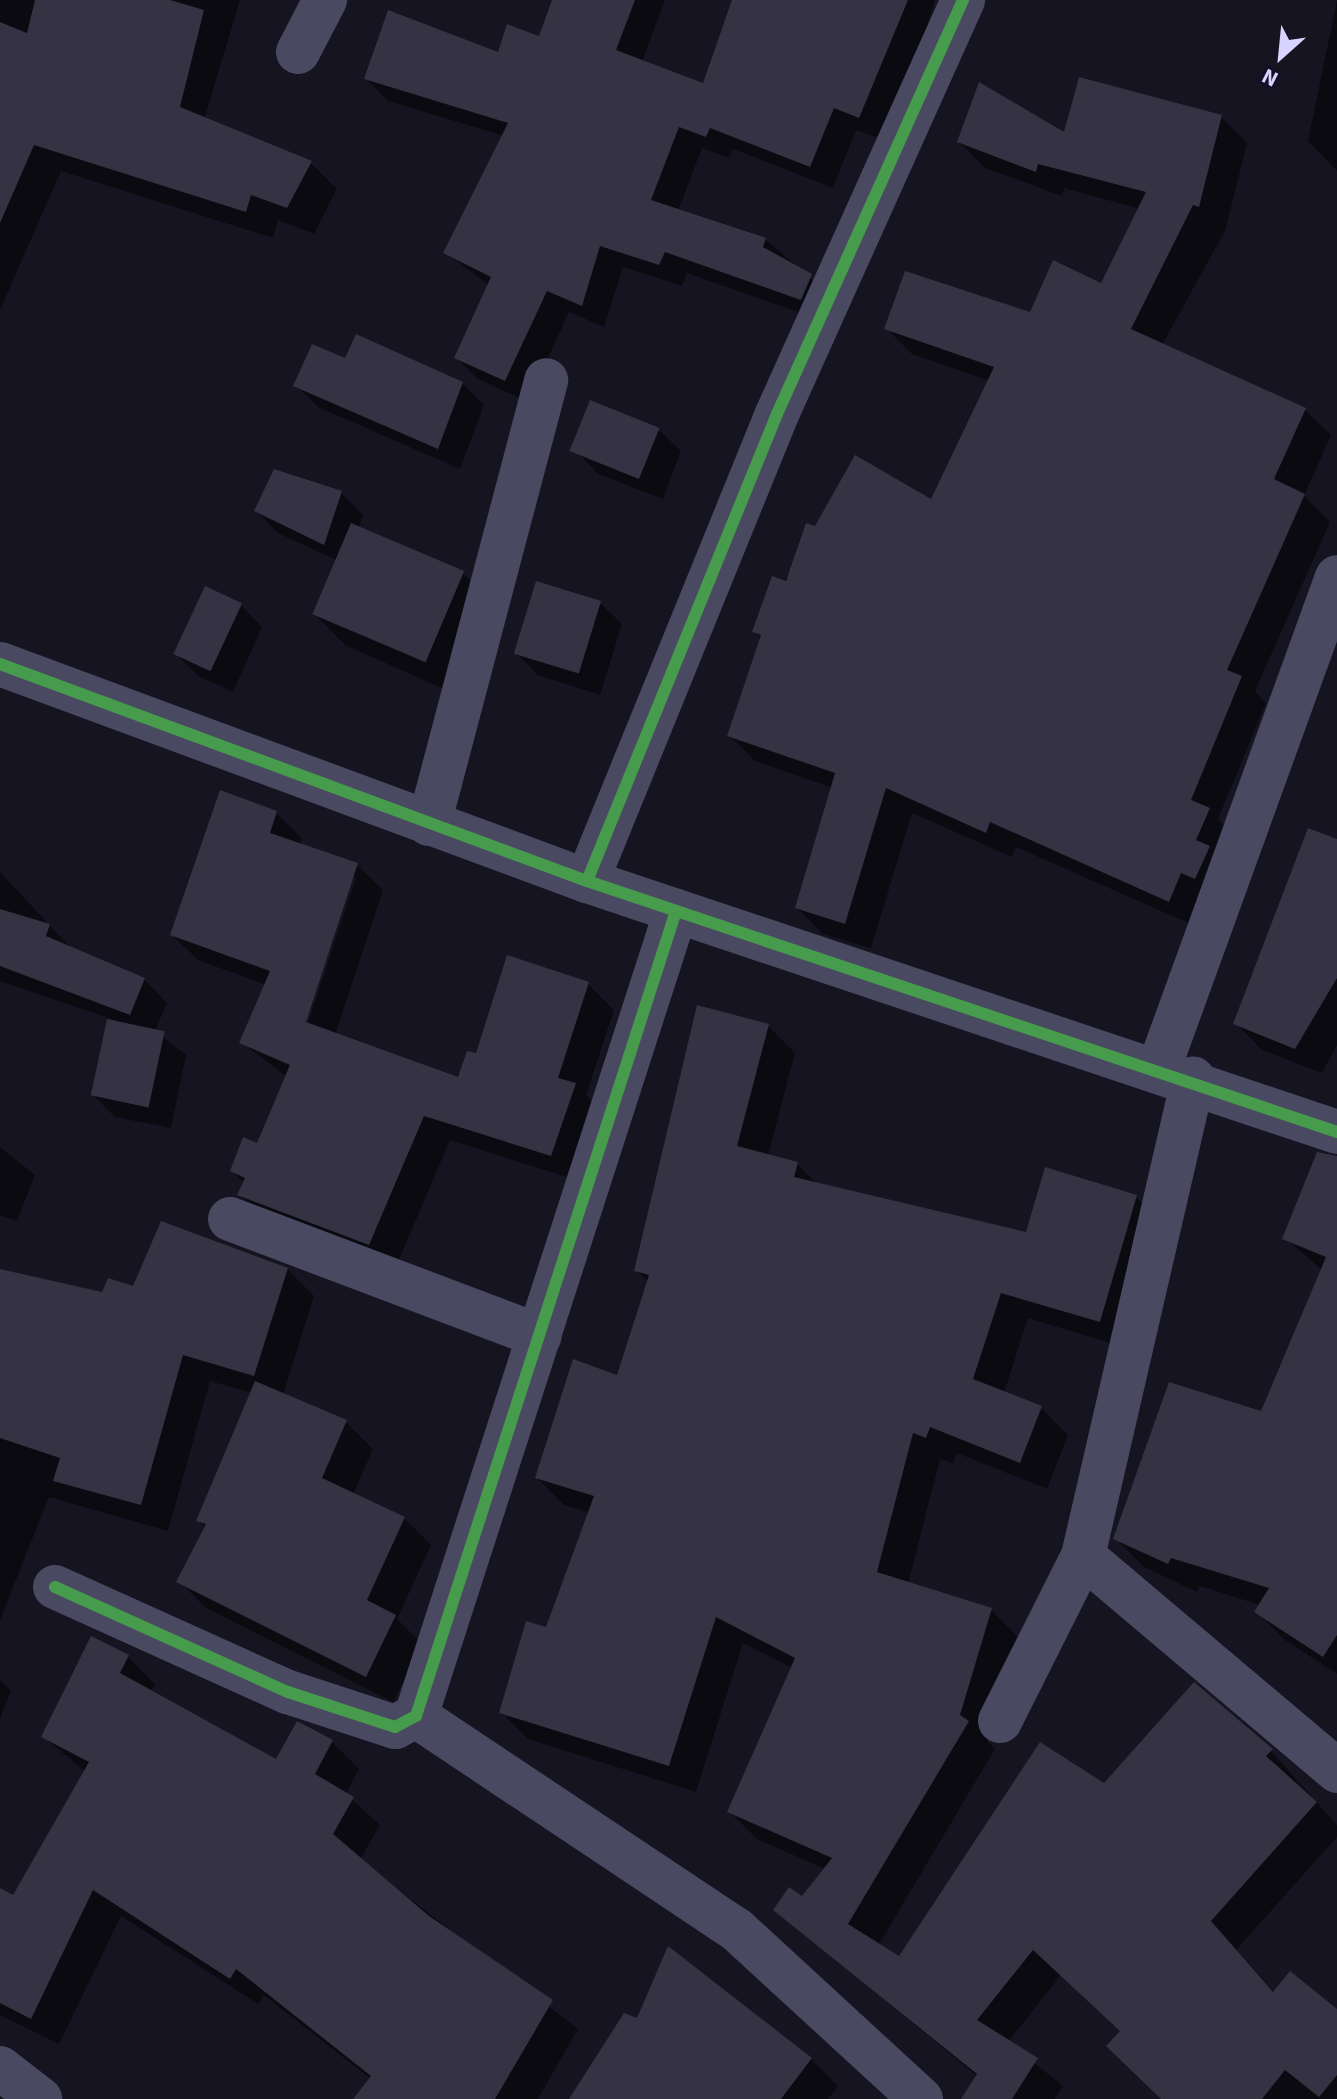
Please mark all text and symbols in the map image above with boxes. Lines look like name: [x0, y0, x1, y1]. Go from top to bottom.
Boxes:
north arrow: [1241, 16, 1321, 96]
text: N: [1256, 60, 1284, 95]

